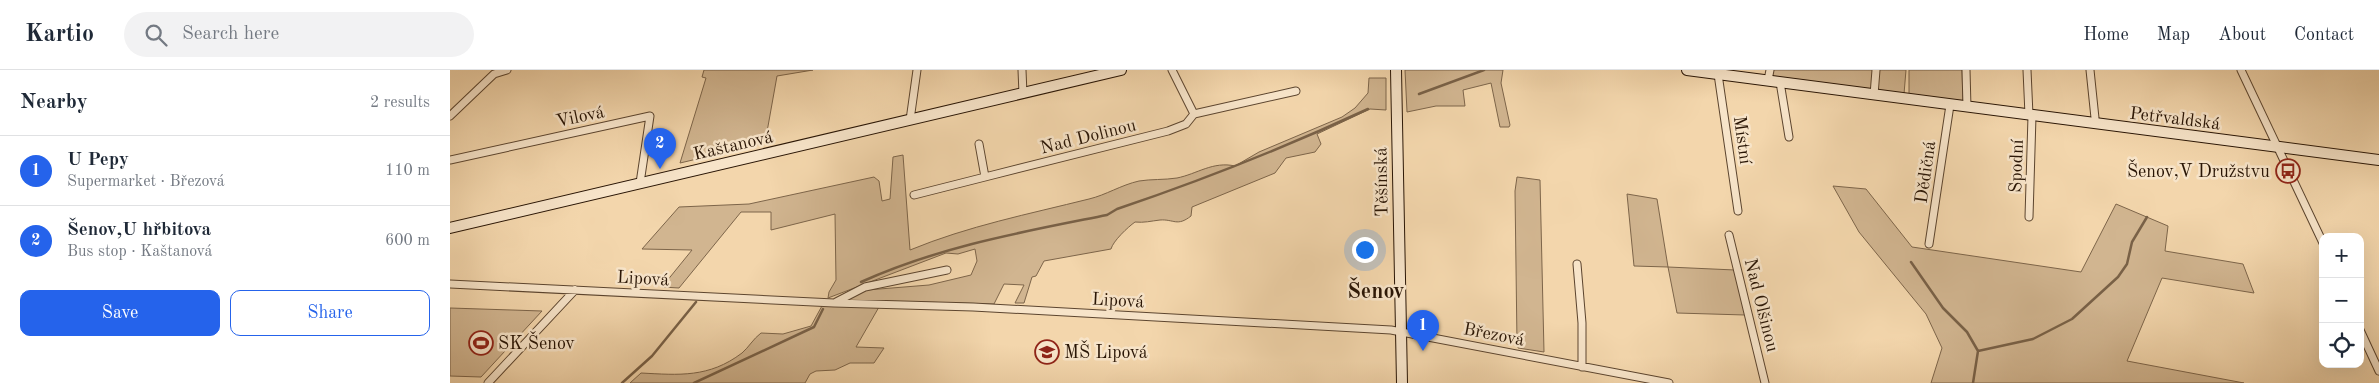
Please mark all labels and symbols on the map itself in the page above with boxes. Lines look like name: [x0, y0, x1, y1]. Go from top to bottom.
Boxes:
street label: Vilová: [554, 103, 606, 131]
street label: Petřvaldská: [2128, 104, 2221, 134]
street label: Místní: [1730, 115, 1754, 166]
street label: Nad Dolinou: [1038, 116, 1138, 158]
pin: 2: [644, 128, 676, 169]
street label: Kaštanová: [692, 128, 775, 164]
street label: Spodní: [2007, 139, 2027, 193]
street label: Dědičná: [1913, 140, 1939, 205]
street label: Těšínská: [1372, 147, 1392, 217]
place label: Šenov,V Družstvu: [2127, 158, 2270, 181]
bus stop icon: Šenov,V Družstvu: [2275, 158, 2301, 184]
your location: [1352, 237, 1378, 263]
street label: Nad Olšinou: [1741, 257, 1781, 354]
street label: Lipová: [616, 269, 670, 289]
district label: Šenov: [1347, 276, 1405, 303]
street label: Lipová: [1091, 291, 1145, 311]
pin: 1: [1407, 310, 1439, 351]
street label: Březová: [1462, 320, 1526, 350]
sports icon: SK Šenov: [468, 330, 494, 356]
place label: SK Šenov: [498, 330, 575, 353]
school or university icon: MŠ Lipová: [1034, 339, 1060, 365]
place label: MŠ Lipová: [1064, 339, 1148, 362]

